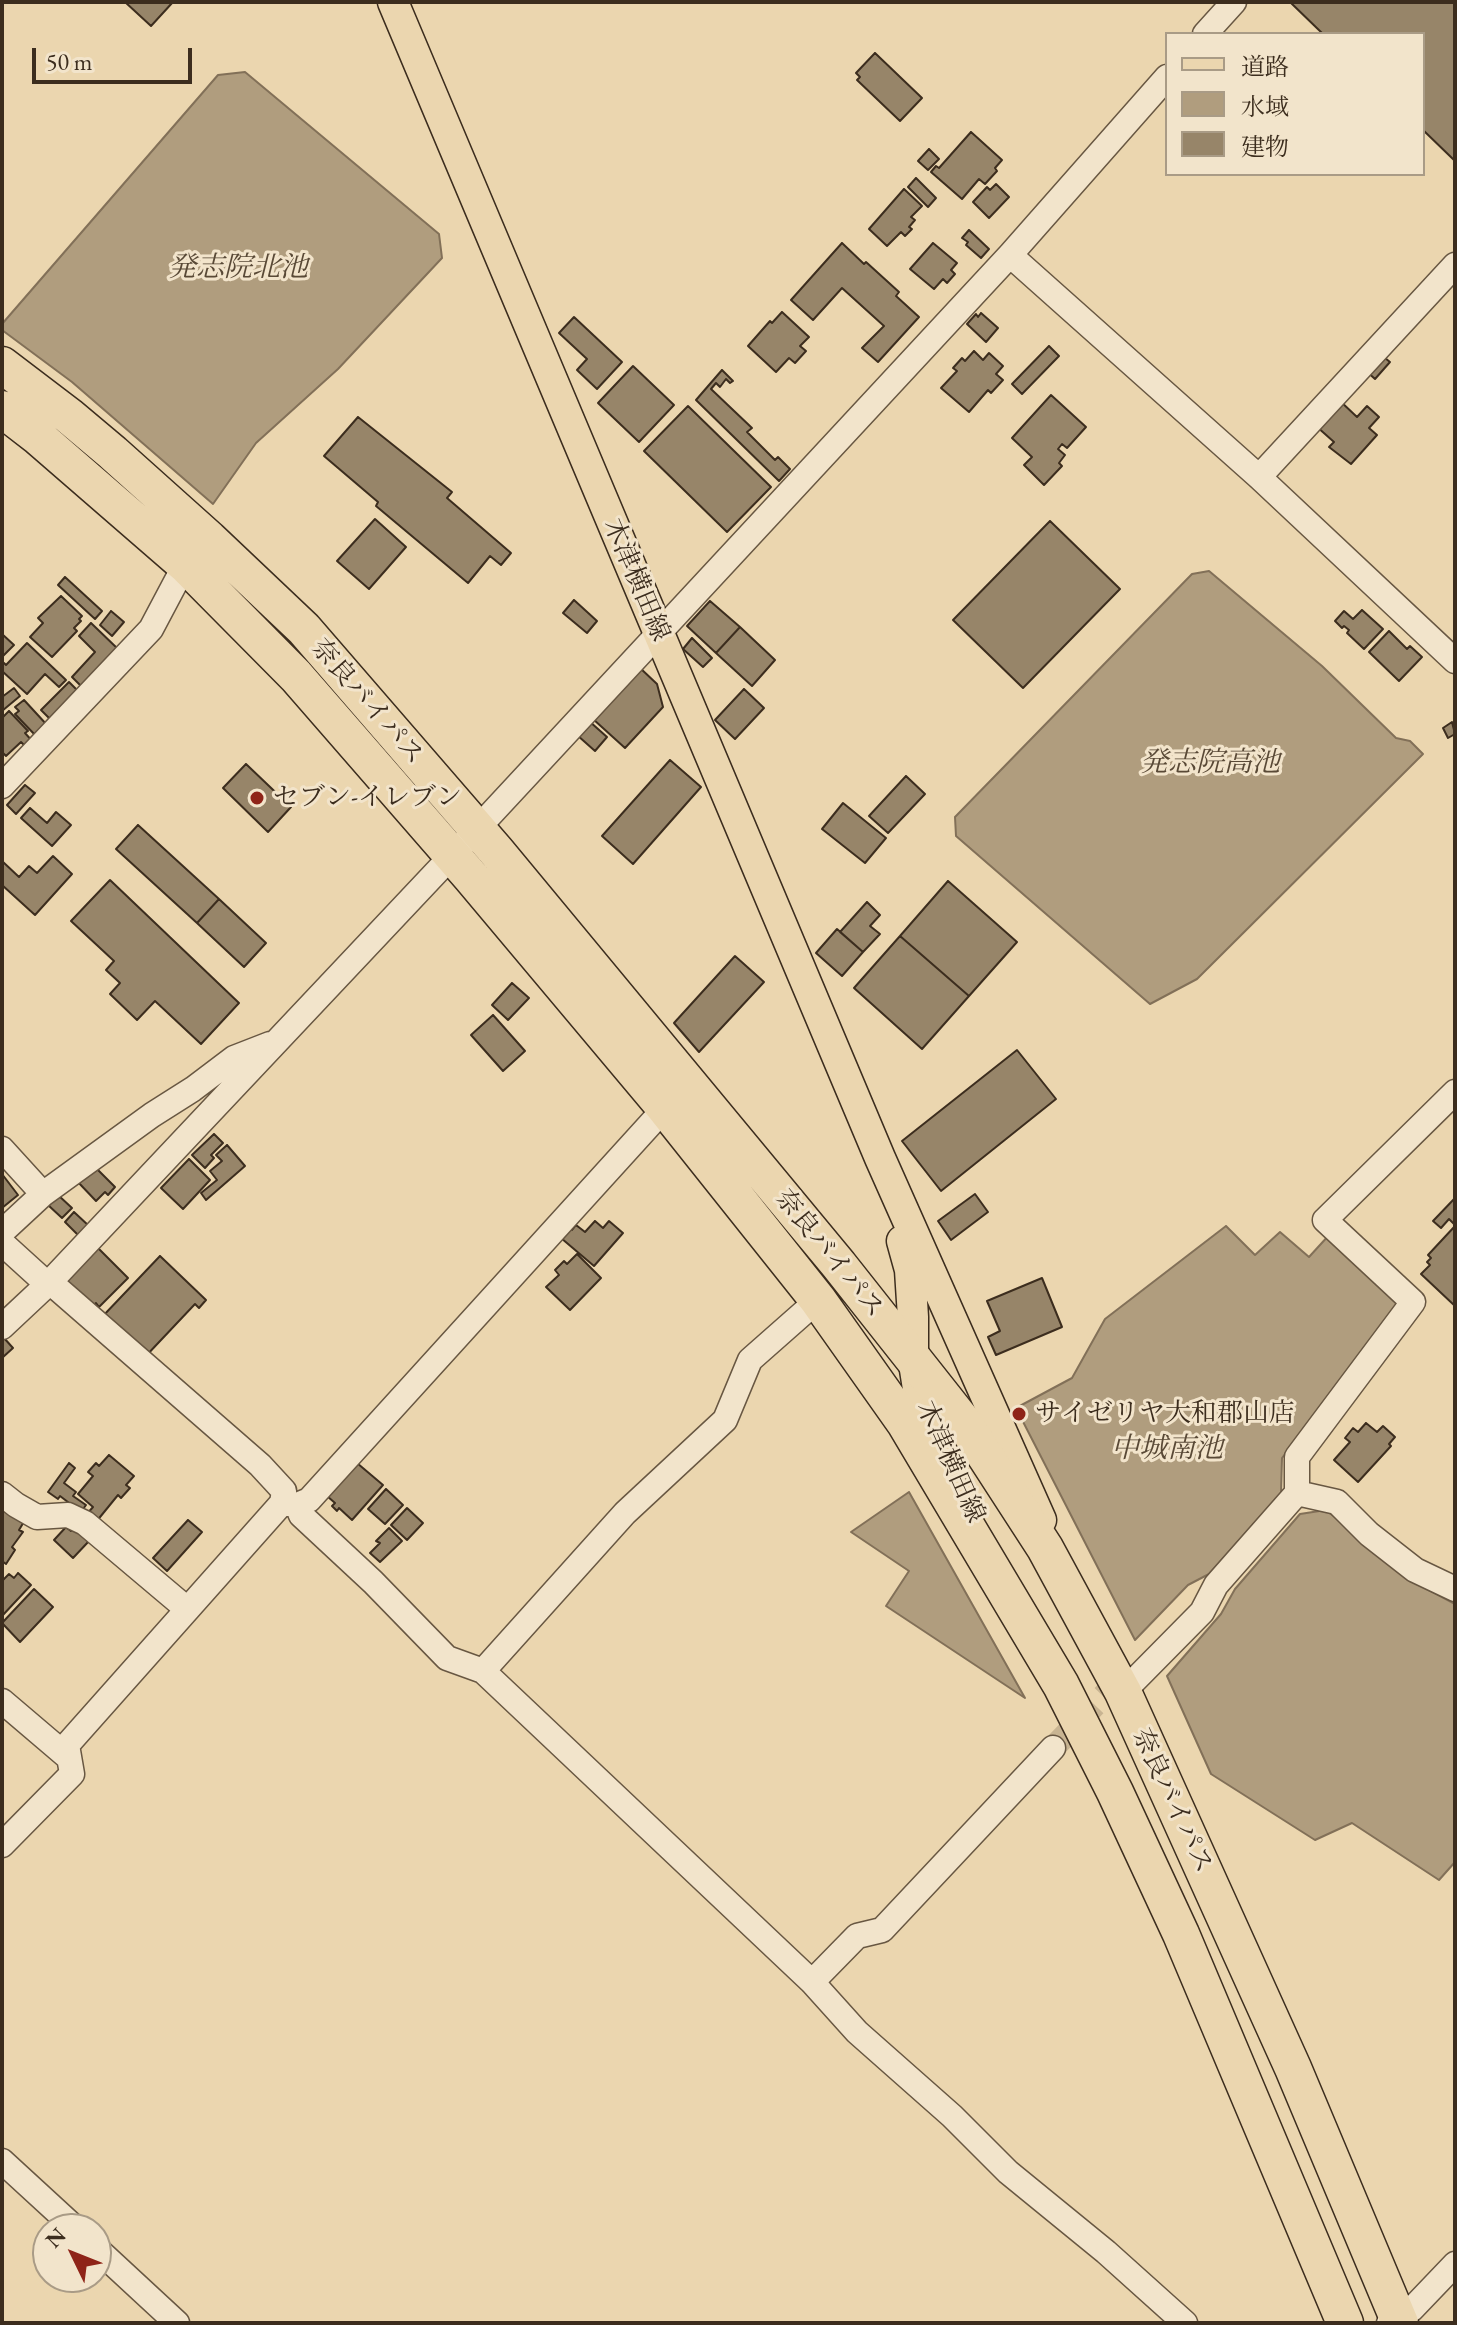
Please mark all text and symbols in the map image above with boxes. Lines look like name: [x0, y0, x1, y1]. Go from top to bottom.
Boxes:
scale bar: [36, 32, 196, 82]
legend: [1165, 32, 1425, 176]
text: 50 m: [46, 46, 93, 77]
text: 道路: [1241, 51, 1289, 82]
text: 水域: [1241, 91, 1289, 122]
text: 建物: [1241, 131, 1289, 162]
water label: 発志院北池: [168, 251, 308, 285]
street label: 木津横田線: [596, 514, 676, 646]
street label: 奈良バイパス: [304, 633, 430, 771]
water label: 発志院高池: [1140, 746, 1280, 780]
place label: セブン-イレブン: [273, 782, 462, 814]
marker: セブン-イレブン: [248, 789, 266, 807]
street label: 奈良バイパス: [768, 1184, 890, 1324]
street label: 木津横田線: [909, 1396, 991, 1528]
place label: サイゼリヤ大和郡山店: [1035, 1398, 1295, 1430]
marker: サイゼリヤ大和郡山店: [1010, 1405, 1028, 1423]
water label: 中城南池: [1111, 1432, 1223, 1466]
street label: 奈良バイパス: [1125, 1724, 1219, 1878]
north arrow: [32, 2213, 112, 2293]
text: N: [39, 2221, 72, 2254]

